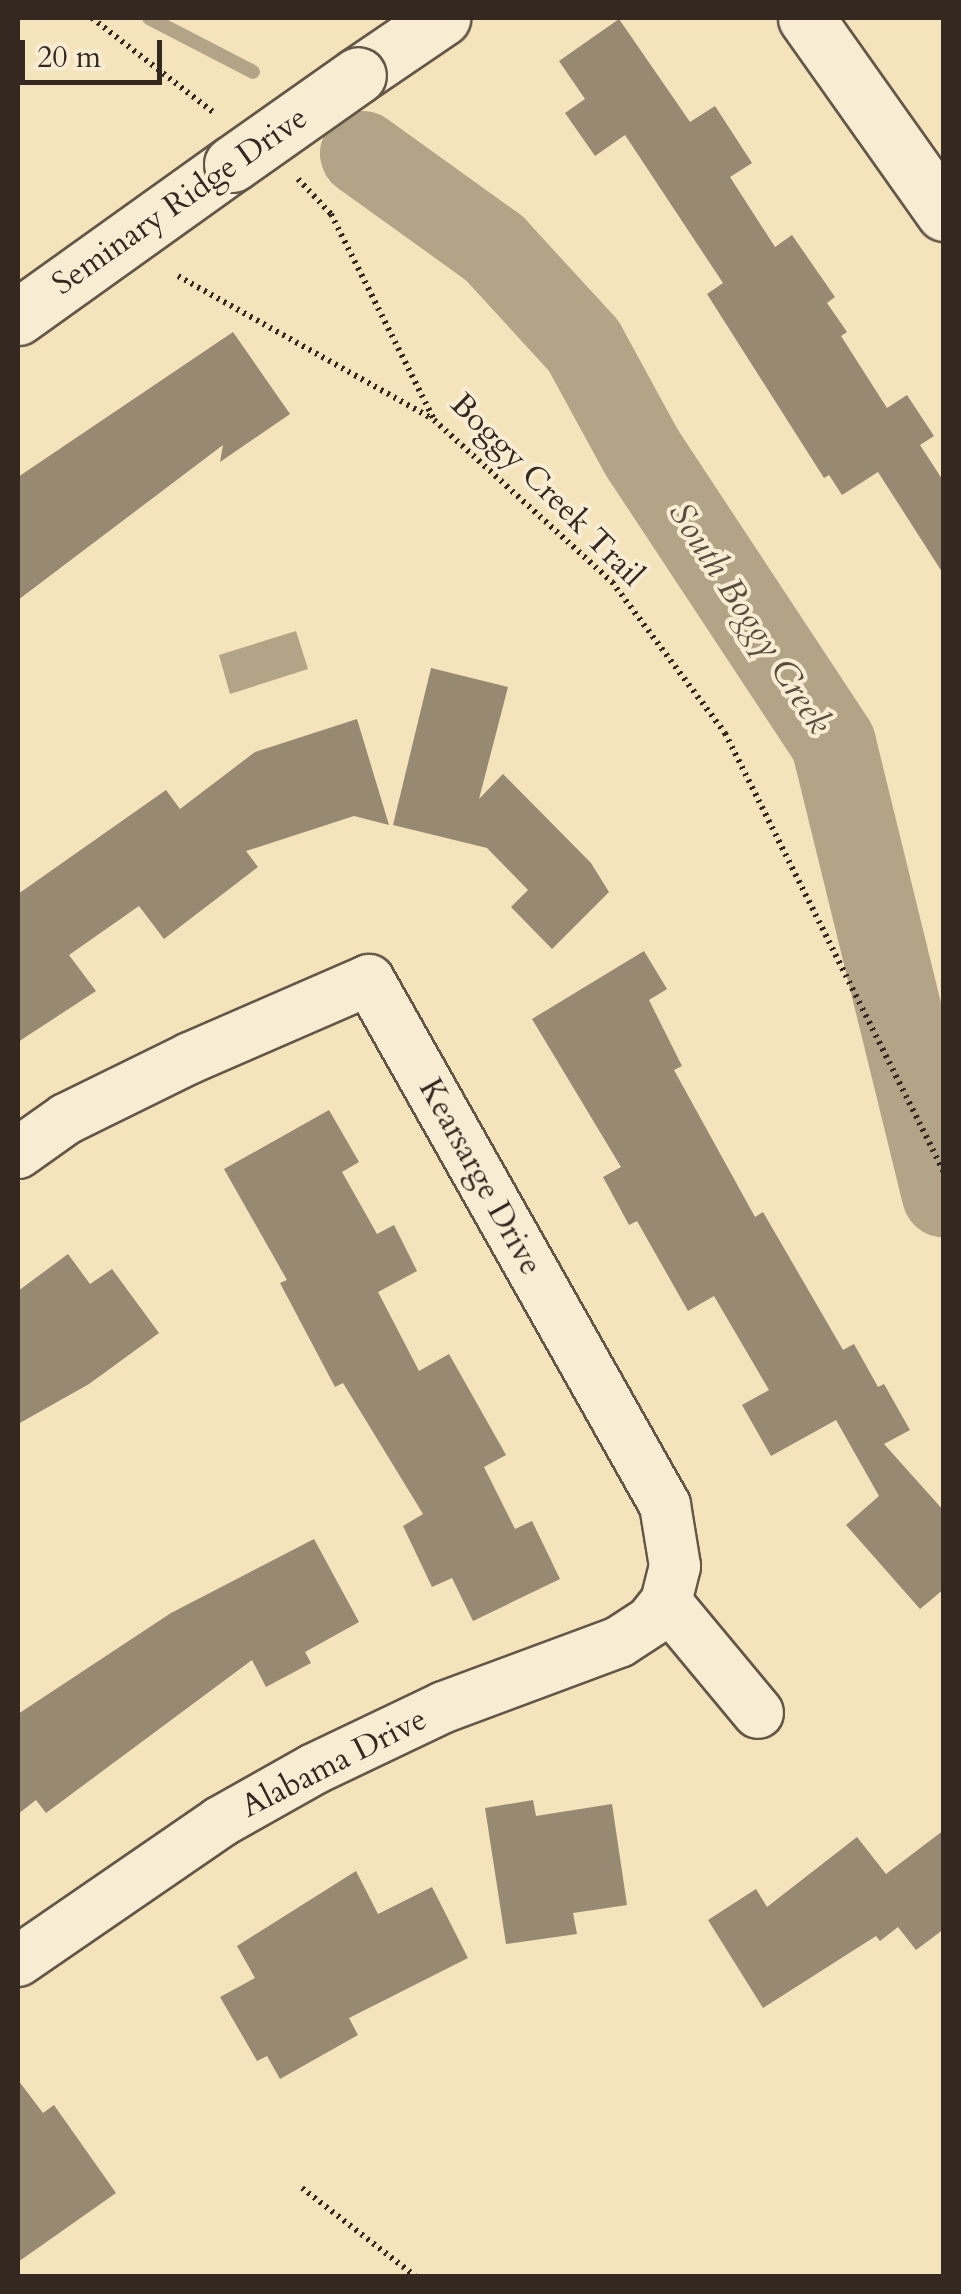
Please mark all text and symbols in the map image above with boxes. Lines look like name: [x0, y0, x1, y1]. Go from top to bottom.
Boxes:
scale bar: [25, 20, 168, 82]
text: 20 m: [37, 37, 101, 78]
street label: Seminary Ridge Drive: [45, 99, 315, 303]
street label: Boggy Creek Trail: [442, 385, 652, 595]
water label: South Boggy Creek: [659, 494, 841, 742]
street label: Kearsarge Drive: [410, 1072, 550, 1282]
street label: Alabama Drive: [235, 1700, 433, 1826]

